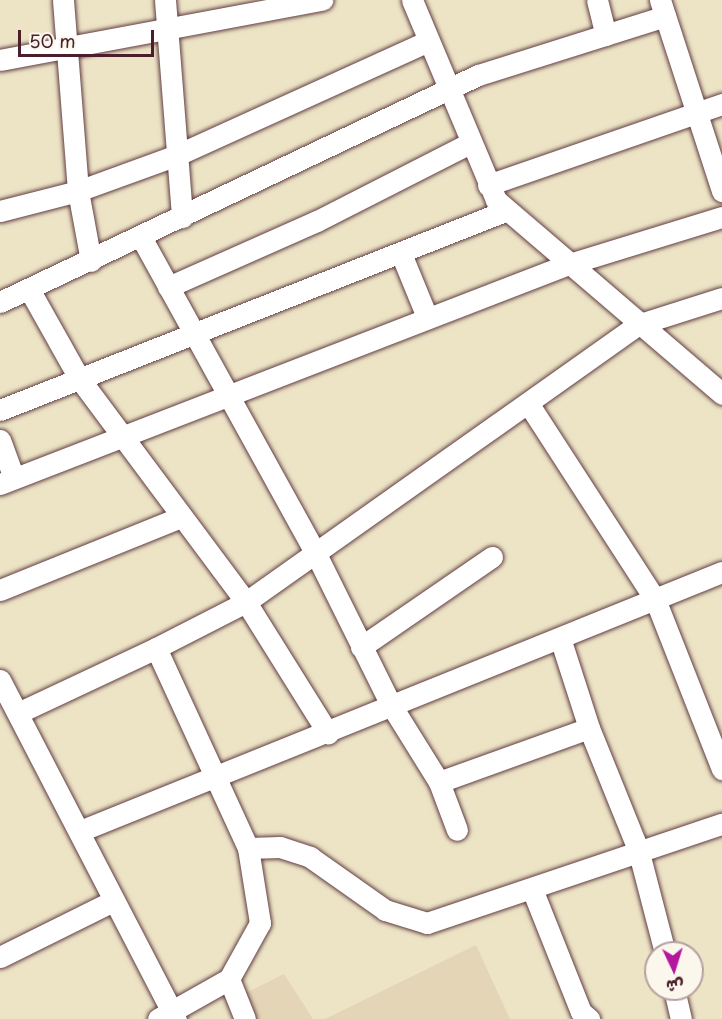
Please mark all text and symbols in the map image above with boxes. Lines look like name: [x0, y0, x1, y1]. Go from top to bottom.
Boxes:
scale bar: [21, 18, 158, 56]
text: 50 m: [29, 27, 76, 54]
north arrow: [644, 941, 704, 1001]
text: ش: [666, 974, 685, 1000]

